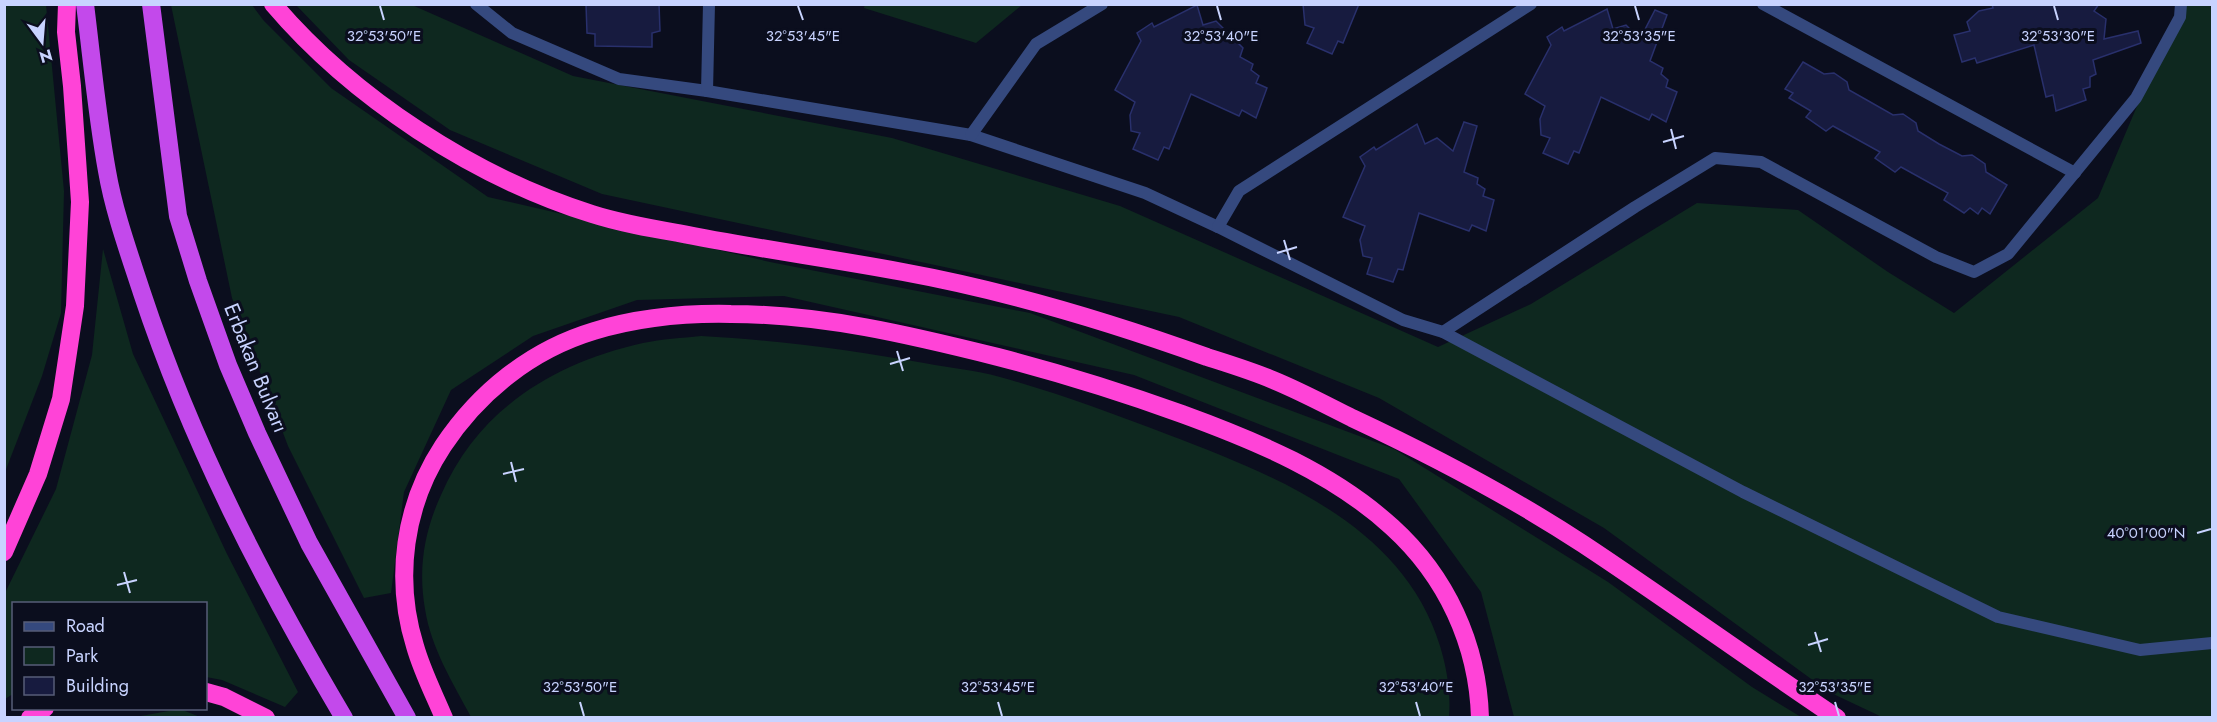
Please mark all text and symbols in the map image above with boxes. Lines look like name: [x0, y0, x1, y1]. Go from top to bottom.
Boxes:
north arrow: [12, 12, 72, 72]
text: 32°53'50"E: [347, 25, 421, 47]
text: 32°53'45"E: [766, 25, 840, 47]
text: 32°53'40"E: [1184, 25, 1258, 47]
text: 32°53'35"E: [1602, 25, 1676, 47]
text: 32°53'30"E: [2021, 25, 2095, 47]
text: N: [37, 43, 55, 69]
street label: Erbakan Bulvarı: [216, 299, 296, 437]
text: 40°01'00"N: [2107, 522, 2185, 544]
legend: [12, 602, 207, 710]
text: Road: [66, 613, 105, 639]
text: Park: [66, 643, 98, 669]
text: Building: [66, 673, 129, 699]
text: 32°53'50"E: [543, 676, 617, 698]
text: 32°53'45"E: [961, 676, 1035, 698]
text: 32°53'40"E: [1379, 676, 1453, 698]
text: 32°53'35"E: [1798, 676, 1872, 698]

